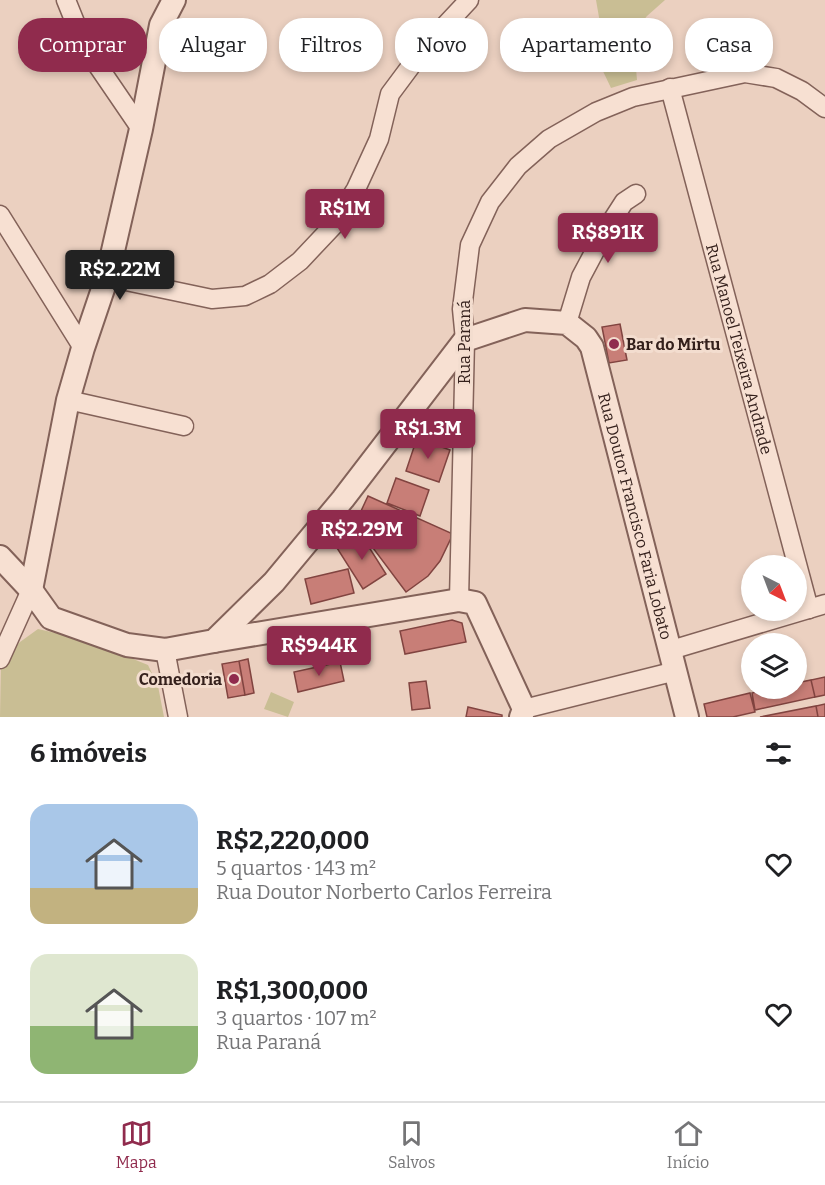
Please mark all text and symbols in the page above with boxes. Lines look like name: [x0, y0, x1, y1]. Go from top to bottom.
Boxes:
chip: Comprar: [18, 18, 147, 72]
chip: Alugar: [159, 18, 267, 72]
chip: Filtros: [279, 18, 383, 72]
chip: Novo: [395, 18, 488, 72]
chip: Apartamento: [500, 18, 673, 72]
chip: Casa: [685, 18, 773, 72]
pin: R$1M: [309, 189, 381, 240]
text: R$1M: [319, 196, 371, 220]
pin: R$891K: [559, 213, 657, 264]
text: R$891K: [572, 220, 644, 244]
street label: Rua Manoel Teixeira Andrade: [702, 241, 777, 456]
pin: R$2.22M: [65, 250, 175, 301]
text: R$2.22M: [79, 257, 161, 281]
street label: Rua Paraná: [455, 300, 474, 384]
place label: Bar do Mirtu: [626, 335, 720, 354]
marker: Bar do Mirtu: [607, 337, 621, 351]
street label: Rua Doutor Francisco Faria Lobato: [595, 391, 676, 642]
pin: R$1.3M: [379, 409, 477, 460]
text: R$1.3M: [394, 416, 462, 440]
pin: R$2.29M: [307, 510, 417, 561]
text: R$2.29M: [321, 517, 403, 541]
north arrow: [741, 555, 807, 621]
map controls: [741, 555, 807, 699]
pin: R$944K: [270, 626, 368, 677]
text: R$944K: [281, 633, 357, 657]
button: layers: [741, 633, 807, 699]
place label: Comedoria: [139, 670, 222, 689]
marker: Comedoria: [227, 672, 241, 686]
icon: filters: [762, 737, 795, 770]
text: 6 imóveis: [30, 738, 147, 769]
text: R$2,220,000: [216, 825, 370, 856]
icon: home: [78, 828, 150, 900]
icon: heart: [762, 848, 795, 881]
text: 5 quartos · 143 m²: [216, 856, 376, 880]
text: Rua Doutor Norberto Carlos Ferreira: [216, 880, 552, 904]
text: R$1,300,000: [216, 975, 368, 1006]
icon: home: [78, 978, 150, 1050]
icon: heart: [762, 998, 795, 1031]
text: 3 quartos · 107 m²: [216, 1006, 377, 1030]
text: Rua Paraná: [216, 1030, 321, 1054]
tab: Mapa: [116, 1117, 157, 1172]
tab: Salvos: [388, 1117, 435, 1172]
tab: Início: [667, 1117, 709, 1172]

